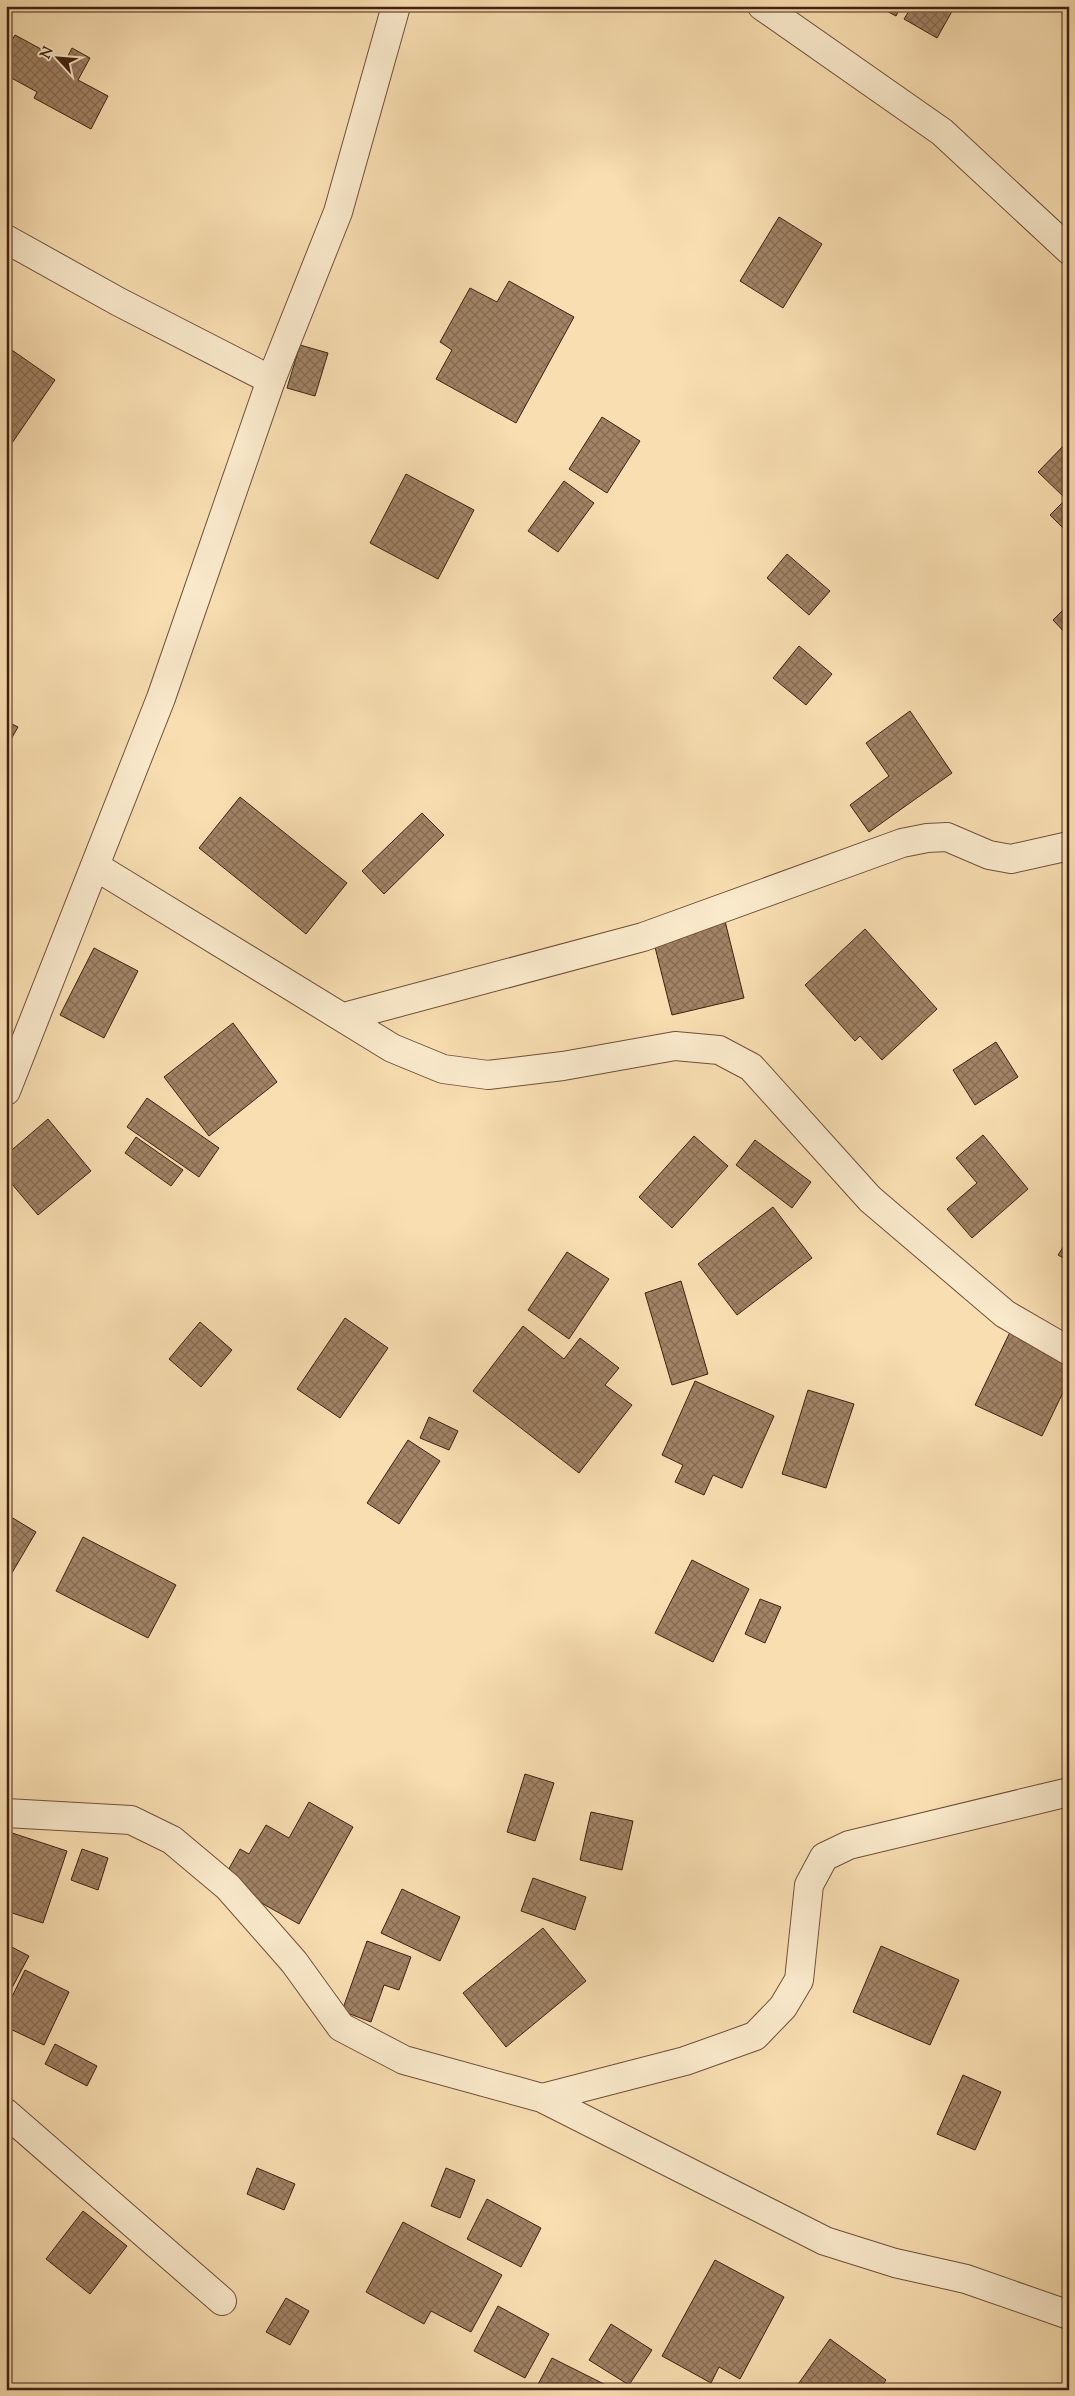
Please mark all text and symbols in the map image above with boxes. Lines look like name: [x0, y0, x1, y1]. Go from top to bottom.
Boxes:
north arrow: [32, 32, 82, 82]
text: N: [37, 44, 60, 63]

